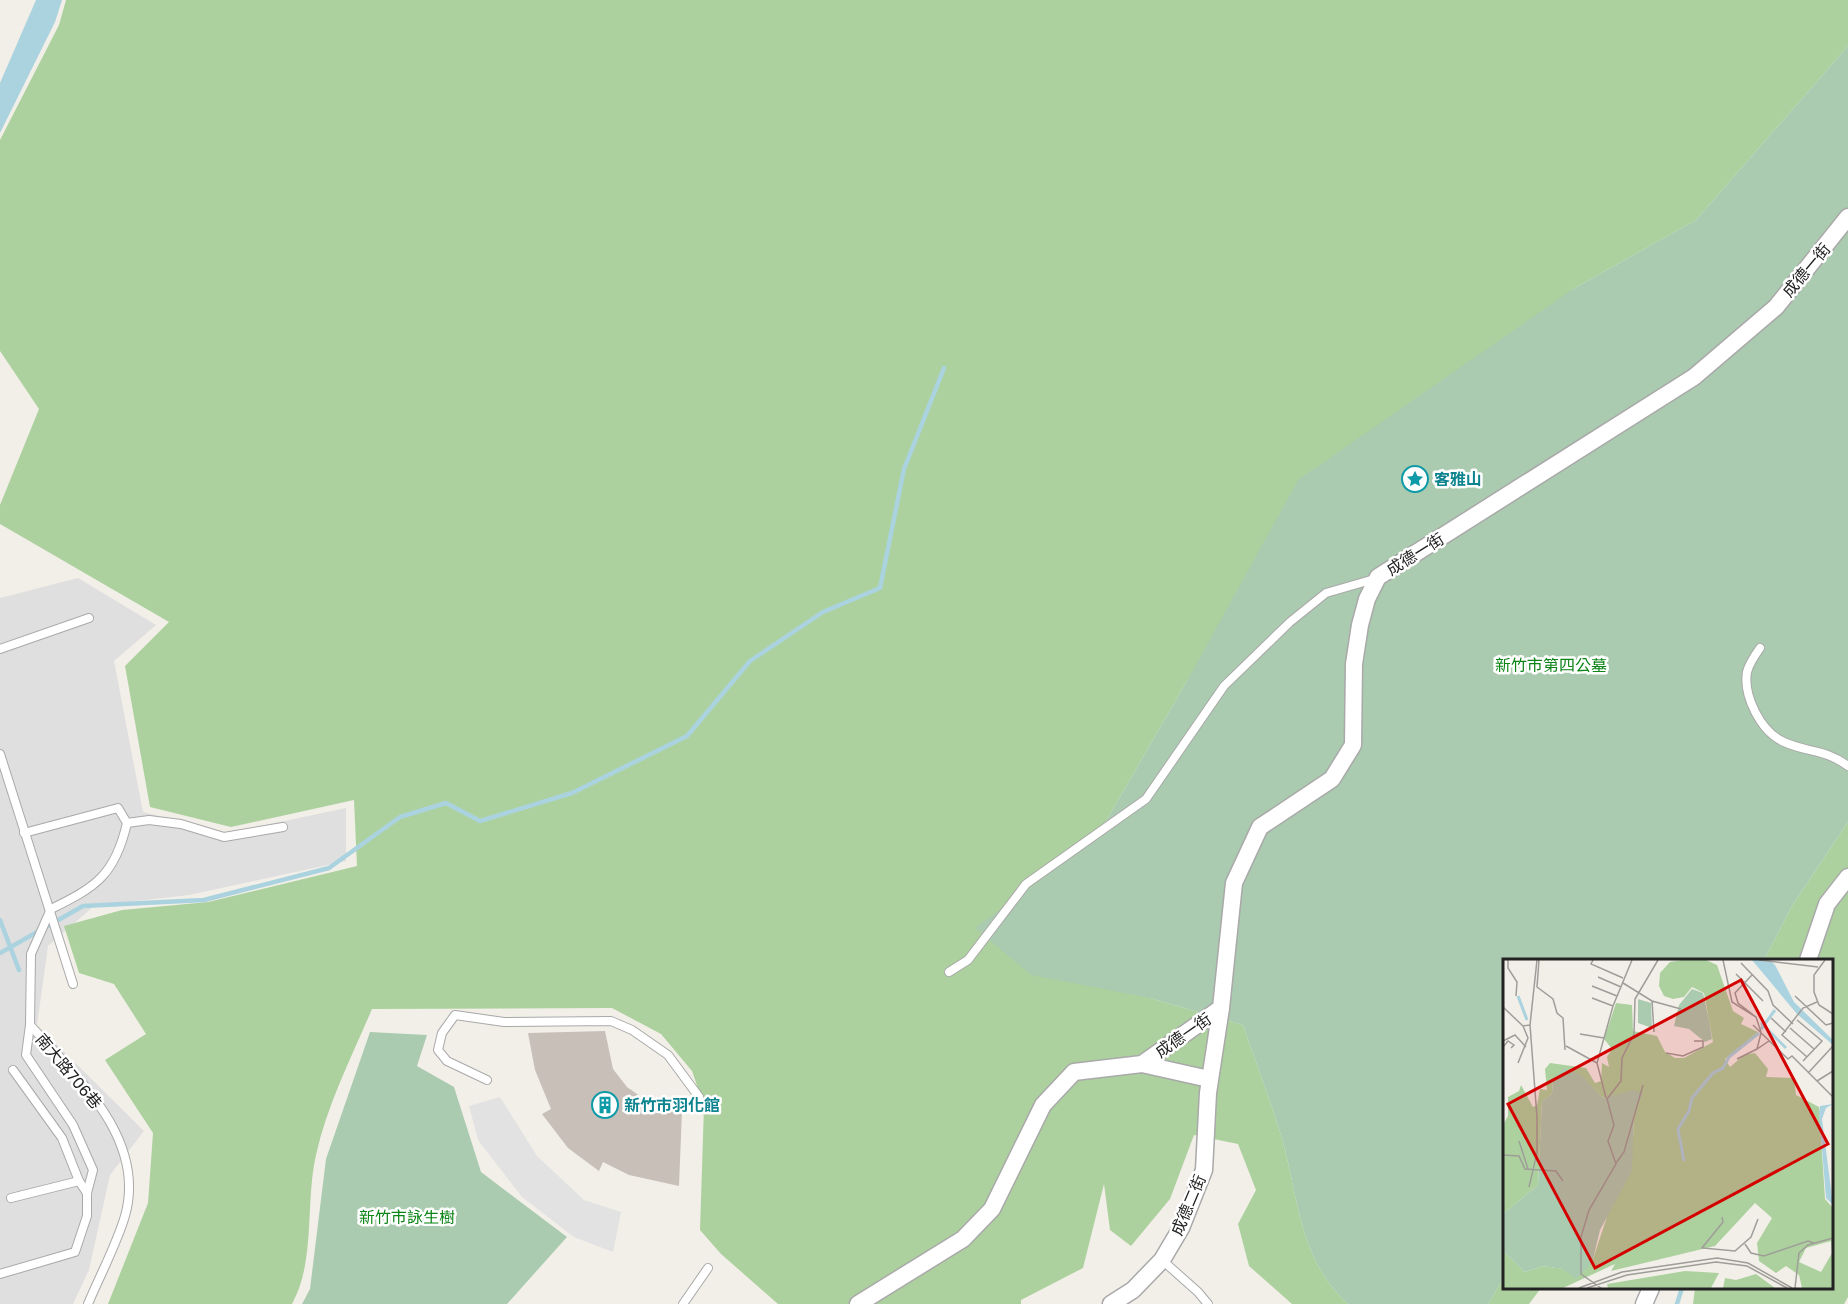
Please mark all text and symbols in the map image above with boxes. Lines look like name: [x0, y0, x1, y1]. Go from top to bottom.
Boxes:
street label: 成德一街: [1778, 239, 1834, 301]
place icon: 客雅山: [1400, 464, 1430, 494]
place label: 客雅山: [1434, 469, 1482, 489]
street label: 成德一街: [1383, 529, 1447, 579]
park label: 新竹市第四公墓: [1495, 655, 1607, 675]
inset map: [1503, 959, 1833, 1289]
street label: 成德一街: [1151, 1008, 1215, 1062]
street label: 南大路706巷: [32, 1029, 106, 1113]
building icon: 新竹市羽化館: [590, 1090, 620, 1120]
place label: 新竹市羽化館: [624, 1095, 720, 1115]
street label: 成德二街: [1166, 1172, 1210, 1238]
park label: 新竹市詠生樹: [359, 1207, 455, 1227]

